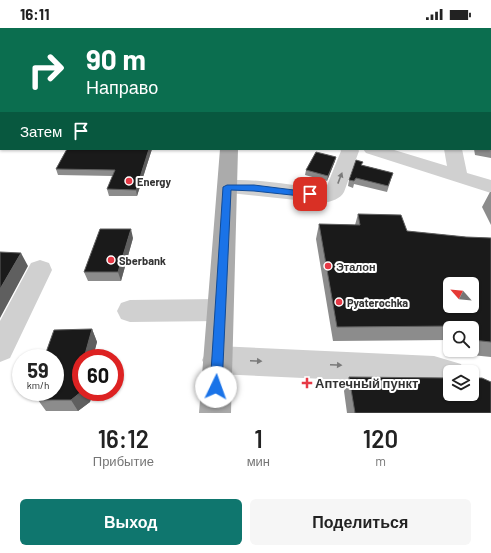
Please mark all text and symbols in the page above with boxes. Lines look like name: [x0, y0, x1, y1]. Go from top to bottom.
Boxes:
text: 16:11: [20, 5, 50, 23]
text: 90 m: [86, 42, 146, 76]
icon: right: [20, 44, 72, 96]
text: Направо: [86, 76, 158, 98]
icon: arrive: [70, 120, 92, 142]
text: Затем: [20, 122, 62, 140]
one-way arrow: [337, 172, 343, 184]
place label: Energy: [137, 175, 171, 188]
marker: Energy: [124, 176, 134, 186]
pin: [293, 177, 327, 211]
icon: arrive: [299, 183, 321, 205]
place label: Sberbank: [119, 254, 166, 267]
marker: Sberbank: [106, 255, 116, 265]
place label: Эталон: [336, 260, 376, 273]
marker: Эталон: [323, 261, 333, 271]
north arrow: [443, 277, 479, 313]
map controls: [443, 277, 479, 401]
place label: Pyaterochka: [347, 296, 408, 309]
marker: Pyaterochka: [334, 297, 344, 307]
button: search: [443, 321, 479, 357]
speed limit sign: 60: [72, 349, 124, 401]
text: 59: [27, 358, 49, 382]
one-way arrow: [250, 358, 262, 365]
one-way arrow: [330, 361, 342, 368]
button: layers: [443, 365, 479, 401]
position arrow: [195, 366, 237, 408]
place label: Аптечный пункт: [315, 375, 418, 391]
marker: Аптечный пункт: [302, 378, 312, 388]
text: km/h: [27, 379, 49, 391]
text: 16:12: [98, 424, 149, 453]
text: 1: [254, 424, 263, 453]
text: 120: [363, 424, 398, 453]
text: Прибытие: [93, 453, 154, 469]
text: мин: [247, 453, 270, 469]
text: m: [375, 453, 386, 469]
button: Выход: [20, 499, 242, 545]
button: Поделиться: [250, 499, 471, 545]

